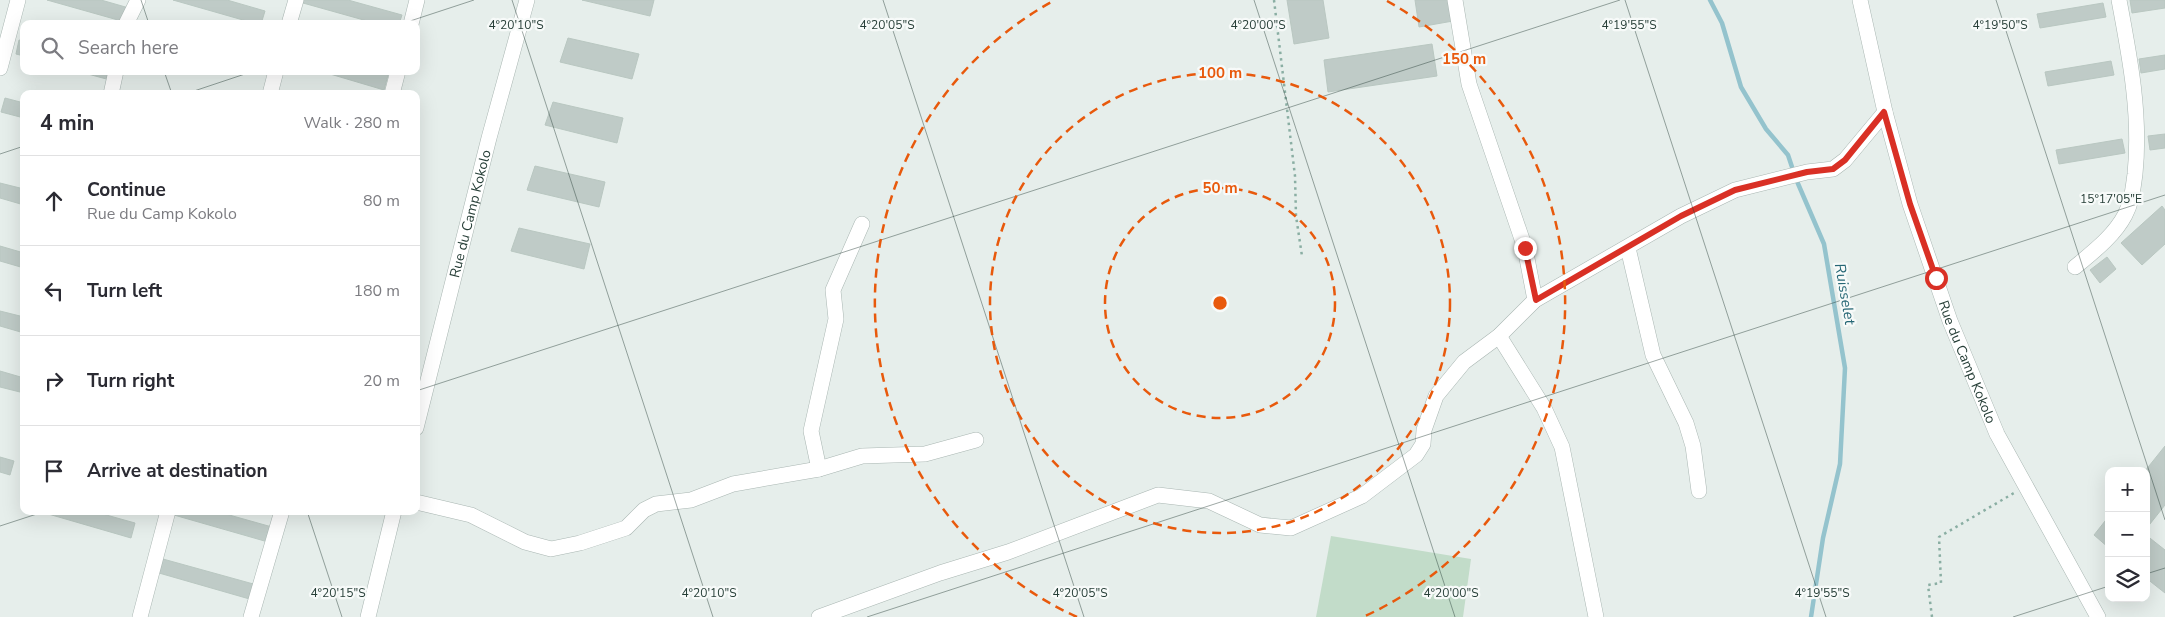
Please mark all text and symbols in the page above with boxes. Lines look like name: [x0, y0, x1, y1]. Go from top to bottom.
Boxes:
text: 4°20'10"S: [488, 17, 544, 33]
text: 4°20'05"S: [859, 17, 915, 33]
text: 4°20'00"S: [1230, 17, 1286, 33]
text: 4°19'55"S: [1601, 17, 1657, 33]
text: 4°19'50"S: [1972, 17, 2028, 33]
search box: [20, 20, 420, 75]
icon: search: [38, 34, 66, 62]
text: Search here: [78, 35, 179, 61]
text: 150 m: [1442, 49, 1486, 69]
text: 100 m: [1198, 63, 1242, 83]
text: 4 min: [40, 109, 94, 137]
text: Walk · 280 m: [304, 112, 400, 134]
street label: Rue du Camp Kokolo: [445, 148, 496, 280]
text: Continue: [87, 177, 166, 203]
text: 50 m: [1202, 178, 1238, 198]
icon: ahead: [40, 187, 68, 215]
text: 80 m: [363, 190, 400, 212]
text: 15°17'05"E: [2080, 191, 2142, 207]
text: Rue du Camp Kokolo: [87, 203, 237, 225]
route end: [1514, 237, 1537, 260]
water label: Ruisselet: [1830, 262, 1860, 327]
route start: [1925, 267, 1948, 290]
icon: left: [40, 277, 68, 305]
text: Turn left: [87, 278, 162, 304]
text: 180 m: [353, 280, 400, 302]
centre of rings: [1211, 294, 1229, 312]
street label: Rue du Camp Kokolo: [1934, 298, 2001, 426]
icon: right: [40, 367, 68, 395]
text: Turn right: [87, 368, 174, 394]
text: 20 m: [363, 370, 400, 392]
icon: arrive: [40, 457, 68, 485]
text: Arrive at destination: [87, 458, 268, 484]
map controls: [2105, 467, 2150, 602]
button: +: [2105, 467, 2150, 512]
button: −: [2105, 512, 2150, 557]
button: layers: [2105, 557, 2150, 602]
text: 4°20'15"S: [310, 585, 366, 601]
text: 4°20'10"S: [681, 585, 737, 601]
text: 4°20'05"S: [1052, 585, 1108, 601]
text: 4°20'00"S: [1423, 585, 1479, 601]
text: 4°19'55"S: [1794, 585, 1850, 601]

